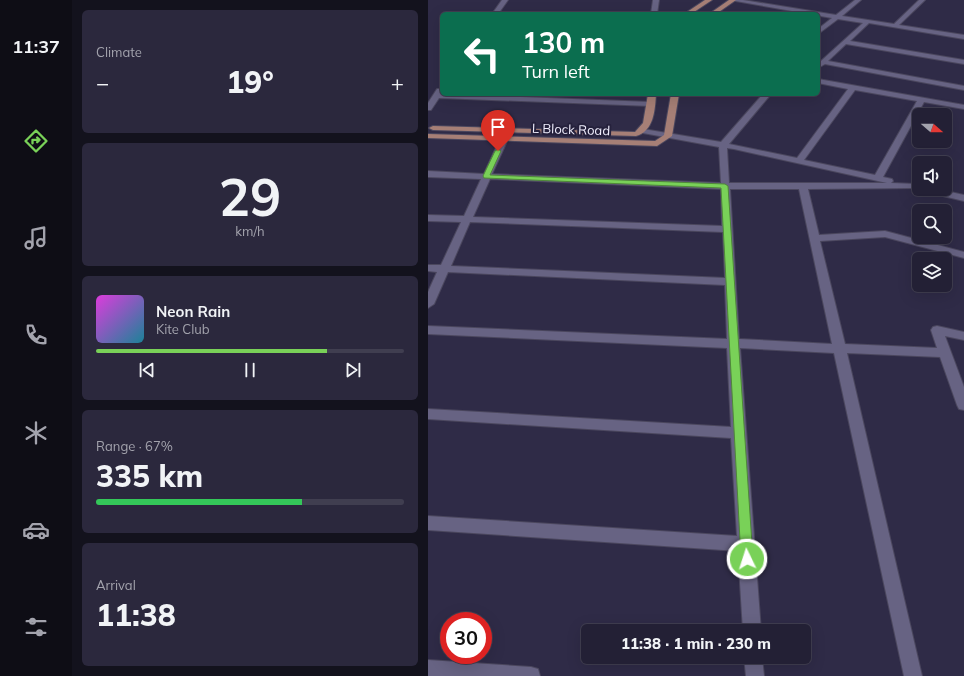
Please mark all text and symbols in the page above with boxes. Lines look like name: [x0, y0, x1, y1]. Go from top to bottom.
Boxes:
text: 130 m: [522, 25, 605, 60]
icon: left: [456, 28, 508, 80]
text: 11:37: [12, 35, 60, 58]
text: Climate: [96, 44, 142, 60]
text: Turn left: [522, 60, 590, 83]
text: 19°: [226, 63, 274, 101]
text: −: [96, 69, 109, 97]
text: +: [391, 69, 404, 97]
north arrow: [912, 108, 952, 148]
map controls: [912, 108, 952, 292]
pin: [481, 110, 515, 151]
icon: arrive: [487, 116, 509, 138]
street label: L Block Road: [532, 120, 610, 138]
icon: directions: [22, 127, 50, 155]
button: sound: [912, 156, 952, 196]
text: 29: [219, 164, 281, 229]
button: search: [912, 204, 952, 244]
text: km/h: [235, 223, 265, 239]
icon: music: [22, 224, 50, 252]
button: layers: [912, 252, 952, 292]
text: Neon Rain: [156, 302, 230, 321]
icon: phone: [22, 321, 50, 349]
text: Kite Club: [156, 321, 210, 337]
icon: previous: [136, 359, 158, 381]
icon: pause: [239, 359, 261, 381]
icon: next: [342, 359, 364, 381]
icon: climate: [22, 419, 50, 447]
text: Range · 67%: [96, 438, 173, 454]
text: 335 km: [96, 457, 203, 495]
icon: car: [22, 516, 50, 544]
position arrow: [726, 538, 768, 580]
text: Arrival: [96, 577, 136, 593]
text: 11:38: [96, 596, 176, 634]
speed limit sign: 30: [440, 612, 492, 664]
icon: filters: [22, 613, 50, 641]
text: 11:38 · 1 min · 230 m: [621, 634, 771, 653]

